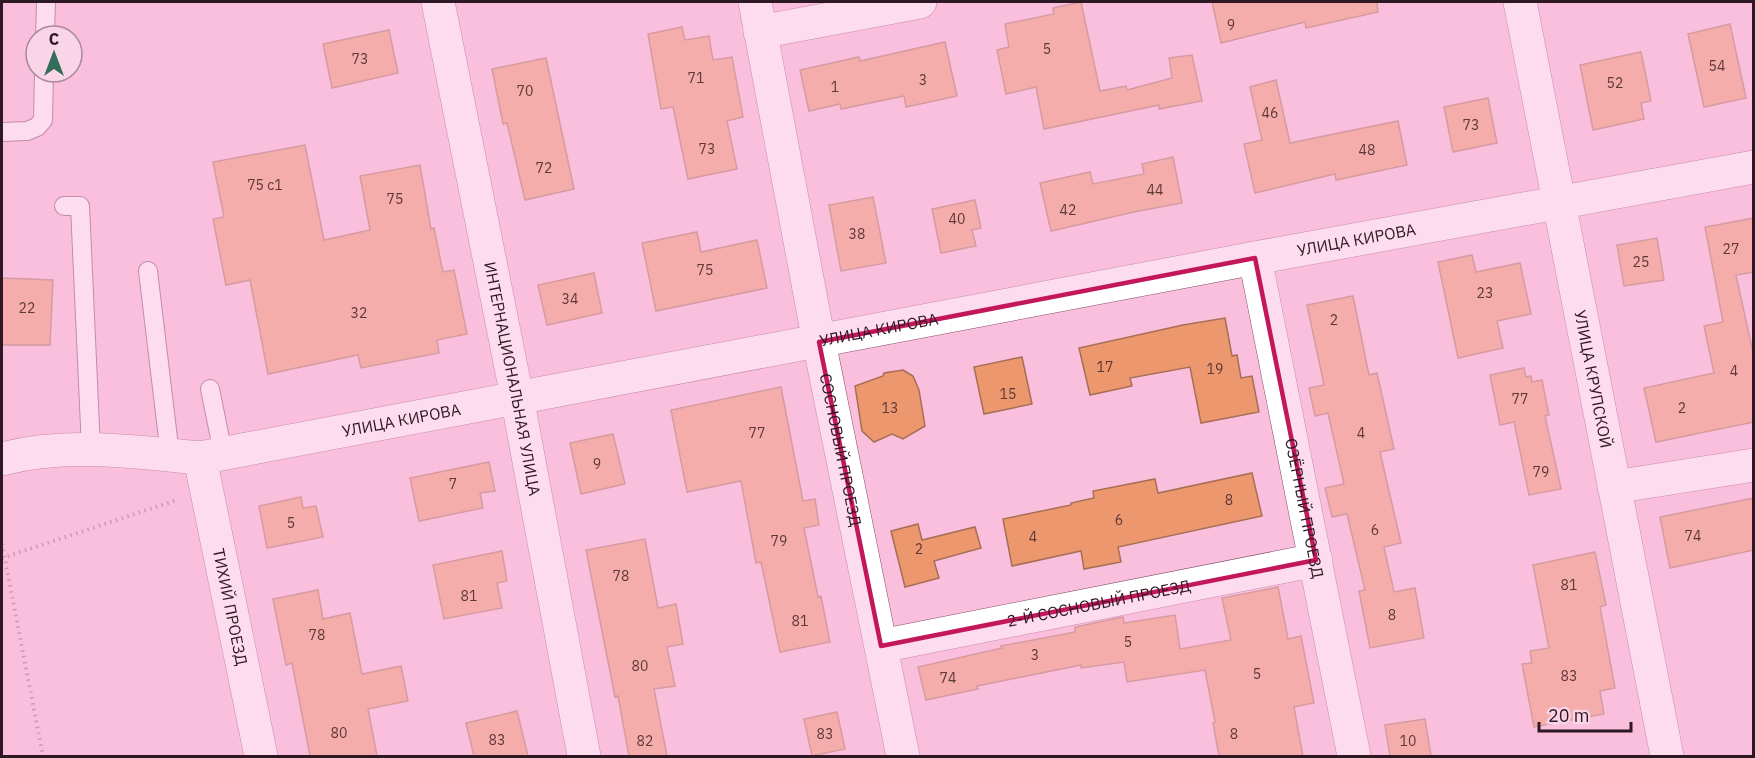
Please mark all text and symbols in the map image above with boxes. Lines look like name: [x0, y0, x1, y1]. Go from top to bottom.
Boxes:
house number: 9: [1227, 16, 1235, 34]
north arrow: [24, 24, 84, 84]
text: С: [49, 29, 59, 49]
house number: 5: [1043, 40, 1051, 58]
house number: 73: [352, 50, 368, 68]
house number: 54: [1709, 57, 1725, 75]
house number: 71: [688, 69, 704, 87]
house number: 3: [919, 71, 927, 89]
house number: 52: [1607, 74, 1623, 92]
house number: 1: [831, 78, 839, 96]
house number: 70: [517, 82, 533, 100]
house number: 46: [1262, 104, 1278, 122]
house number: 73: [1463, 116, 1479, 134]
house number: 73: [699, 140, 715, 158]
house number: 48: [1359, 141, 1375, 159]
house number: 72: [536, 159, 552, 177]
house number: 75 с1: [247, 176, 283, 194]
house number: 44: [1147, 181, 1163, 199]
house number: 75: [387, 190, 403, 208]
house number: 42: [1060, 201, 1076, 219]
house number: 40: [949, 210, 965, 228]
street label: УЛИЦА КИРОВА: [1295, 219, 1417, 260]
house number: 38: [849, 225, 865, 243]
house number: 27: [1723, 240, 1739, 258]
house number: 25: [1633, 253, 1649, 271]
street label: ИНТЕРНАЦИОНАЛЬНАЯ УЛИЦА: [480, 260, 545, 497]
house number: 75: [697, 261, 713, 279]
house number: 23: [1477, 284, 1493, 302]
house number: 34: [562, 290, 578, 308]
house number: 22: [19, 299, 35, 317]
house number: 32: [351, 304, 367, 322]
street label: УЛИЦА КИРОВА: [818, 308, 940, 350]
street label: УЛИЦА КРУПСКОЙ: [1570, 308, 1617, 450]
house number: 2: [1330, 311, 1338, 329]
house number: 17: [1097, 358, 1113, 376]
house number: 19: [1207, 360, 1223, 378]
house number: 4: [1730, 362, 1738, 380]
street label: СОСНОВЫЙ ПРОЕЗД: [816, 372, 866, 528]
house number: 15: [1000, 385, 1016, 403]
house number: 77: [1512, 390, 1528, 408]
street label: УЛИЦА КИРОВА: [340, 399, 462, 441]
house number: 13: [882, 399, 898, 417]
house number: 2: [1678, 399, 1686, 417]
house number: 77: [749, 424, 765, 442]
house number: 4: [1357, 424, 1365, 442]
street label: ОЗЁРНЫЙ ПРОЕЗД: [1281, 436, 1328, 580]
house number: 9: [593, 455, 601, 473]
house number: 79: [1533, 463, 1549, 481]
house number: 7: [449, 475, 457, 493]
house number: 8: [1225, 491, 1233, 509]
house number: 6: [1115, 511, 1123, 529]
house number: 5: [287, 514, 295, 532]
house number: 6: [1371, 521, 1379, 539]
house number: 74: [1685, 527, 1701, 545]
house number: 4: [1029, 528, 1037, 546]
house number: 79: [771, 532, 787, 550]
house number: 2: [915, 540, 923, 558]
street label: ТИХИЙ ПРОЕЗД: [209, 547, 252, 668]
house number: 78: [613, 567, 629, 585]
street label: 2-Й СОСНОВЫЙ ПРОЕЗД: [1005, 575, 1193, 631]
house number: 81: [1561, 576, 1577, 594]
house number: 81: [461, 587, 477, 605]
house number: 8: [1388, 606, 1396, 624]
house number: 81: [792, 612, 808, 630]
house number: 78: [309, 626, 325, 644]
house number: 5: [1124, 633, 1132, 651]
house number: 3: [1031, 646, 1039, 664]
house number: 80: [632, 657, 648, 675]
house number: 5: [1253, 665, 1261, 683]
house number: 83: [1561, 667, 1577, 685]
house number: 74: [940, 669, 956, 687]
scale bar: [1539, 695, 1630, 733]
text: 20 m: [1548, 704, 1590, 727]
house number: 80: [331, 724, 347, 742]
house number: 83: [817, 725, 833, 743]
house number: 8: [1230, 725, 1238, 743]
house number: 83: [489, 731, 505, 749]
house number: 82: [637, 732, 653, 750]
house number: 10: [1400, 732, 1416, 750]

